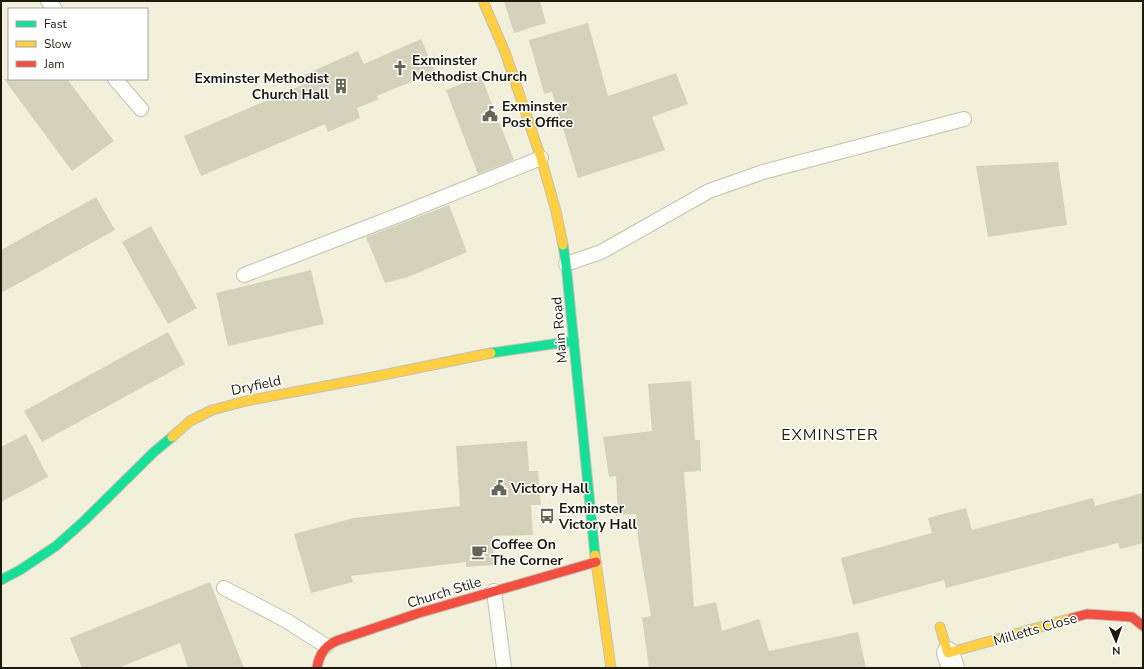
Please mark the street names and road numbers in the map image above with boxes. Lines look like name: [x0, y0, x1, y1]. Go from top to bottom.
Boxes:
street label: Main Road: [547, 296, 572, 364]
street label: Dryfield: [229, 371, 283, 400]
street label: Church Stile: [405, 572, 483, 613]
street label: Milletts Close: [991, 608, 1079, 651]

